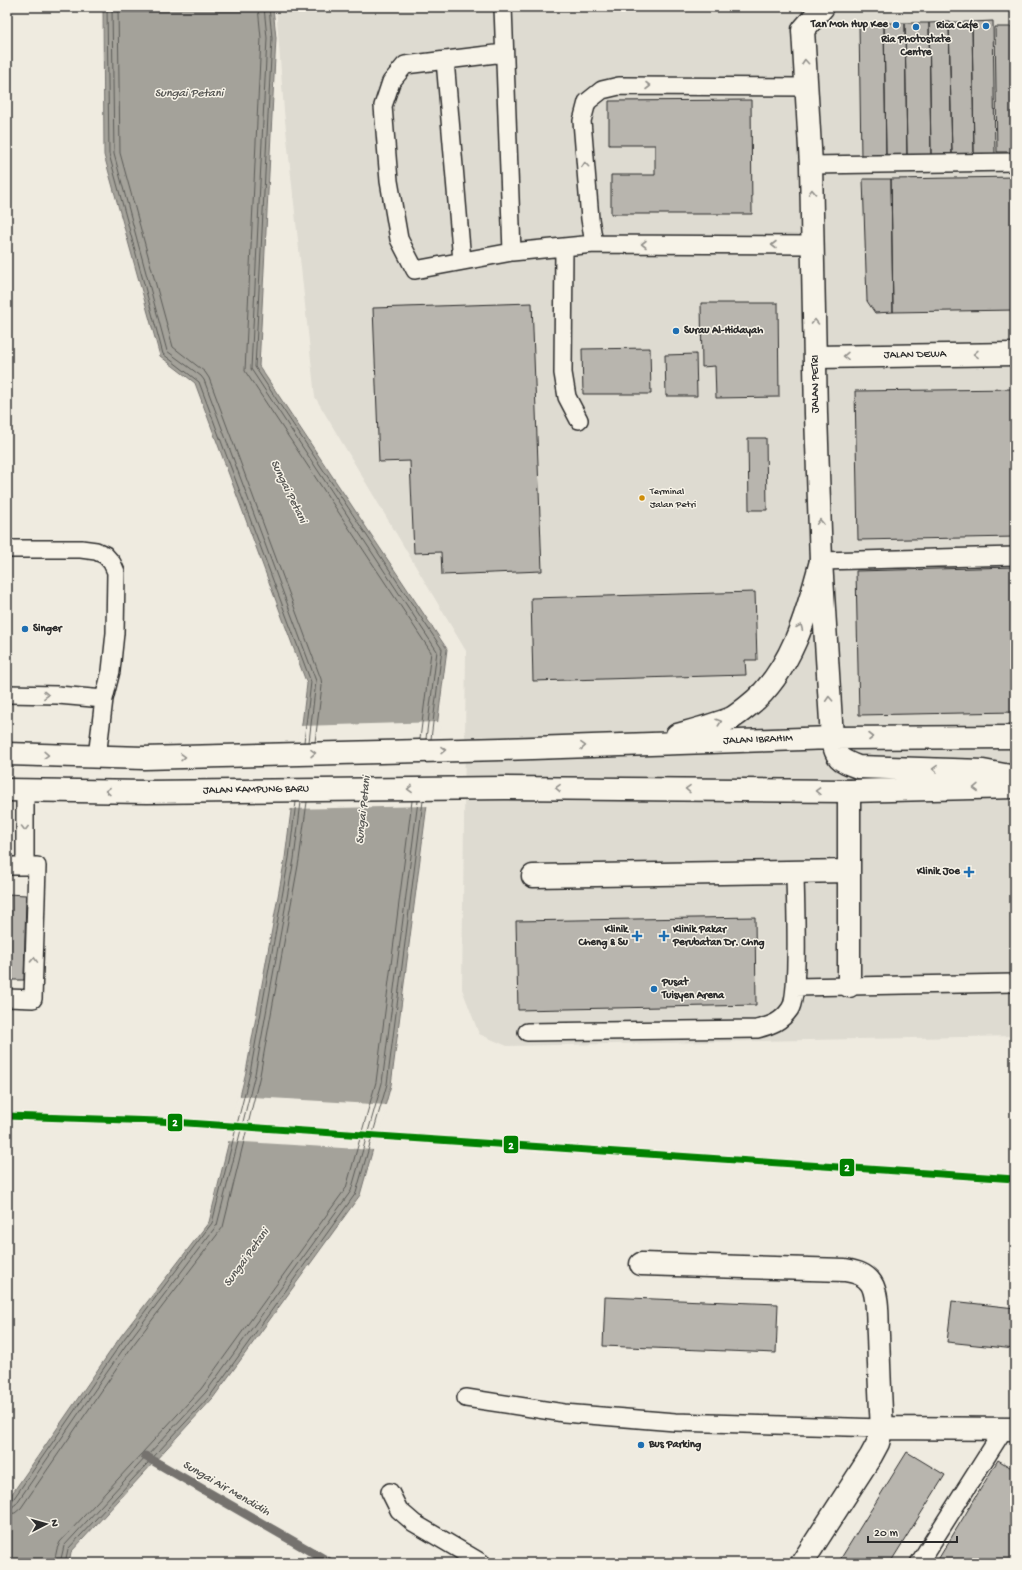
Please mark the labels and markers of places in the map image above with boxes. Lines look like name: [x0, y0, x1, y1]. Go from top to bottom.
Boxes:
place label: Tan Moh Hup Kee: [810, 19, 889, 31]
place label: Rica Cafe: [935, 19, 979, 32]
marker: Tan Moh Hup Kee: [891, 20, 901, 30]
marker: Rica Cafe: [981, 21, 991, 31]
marker: Ria Photostate Centre: [911, 22, 921, 32]
place label: Ria Photostate Centre: [880, 33, 952, 59]
place label: Surau Al-Hidayah: [684, 325, 763, 337]
marker: Surau Al-Hidayah: [671, 326, 681, 336]
place label: Terminal Jalan Petri: [649, 486, 696, 511]
marker: Terminal Jalan Petri: [637, 493, 647, 503]
place label: Singer: [33, 623, 63, 636]
marker: Singer: [20, 624, 30, 634]
place label: Klinik Joe: [916, 866, 961, 878]
marker: Klinik Joe: [963, 866, 975, 878]
place label: Klinik Cheng & Su: [577, 924, 630, 950]
place label: Klinik Pakar Perubatan Dr. Chng: [672, 924, 765, 950]
marker: Klinik Cheng & Su: [631, 930, 643, 942]
marker: Klinik Pakar Perubatan Dr. Chng: [658, 930, 670, 942]
place label: Pusat Tuisyen Arena: [661, 976, 725, 1002]
marker: Pusat Tuisyen Arena: [649, 984, 659, 994]
place label: Bus Parking: [648, 1439, 702, 1452]
marker: Bus Parking: [636, 1440, 646, 1450]

